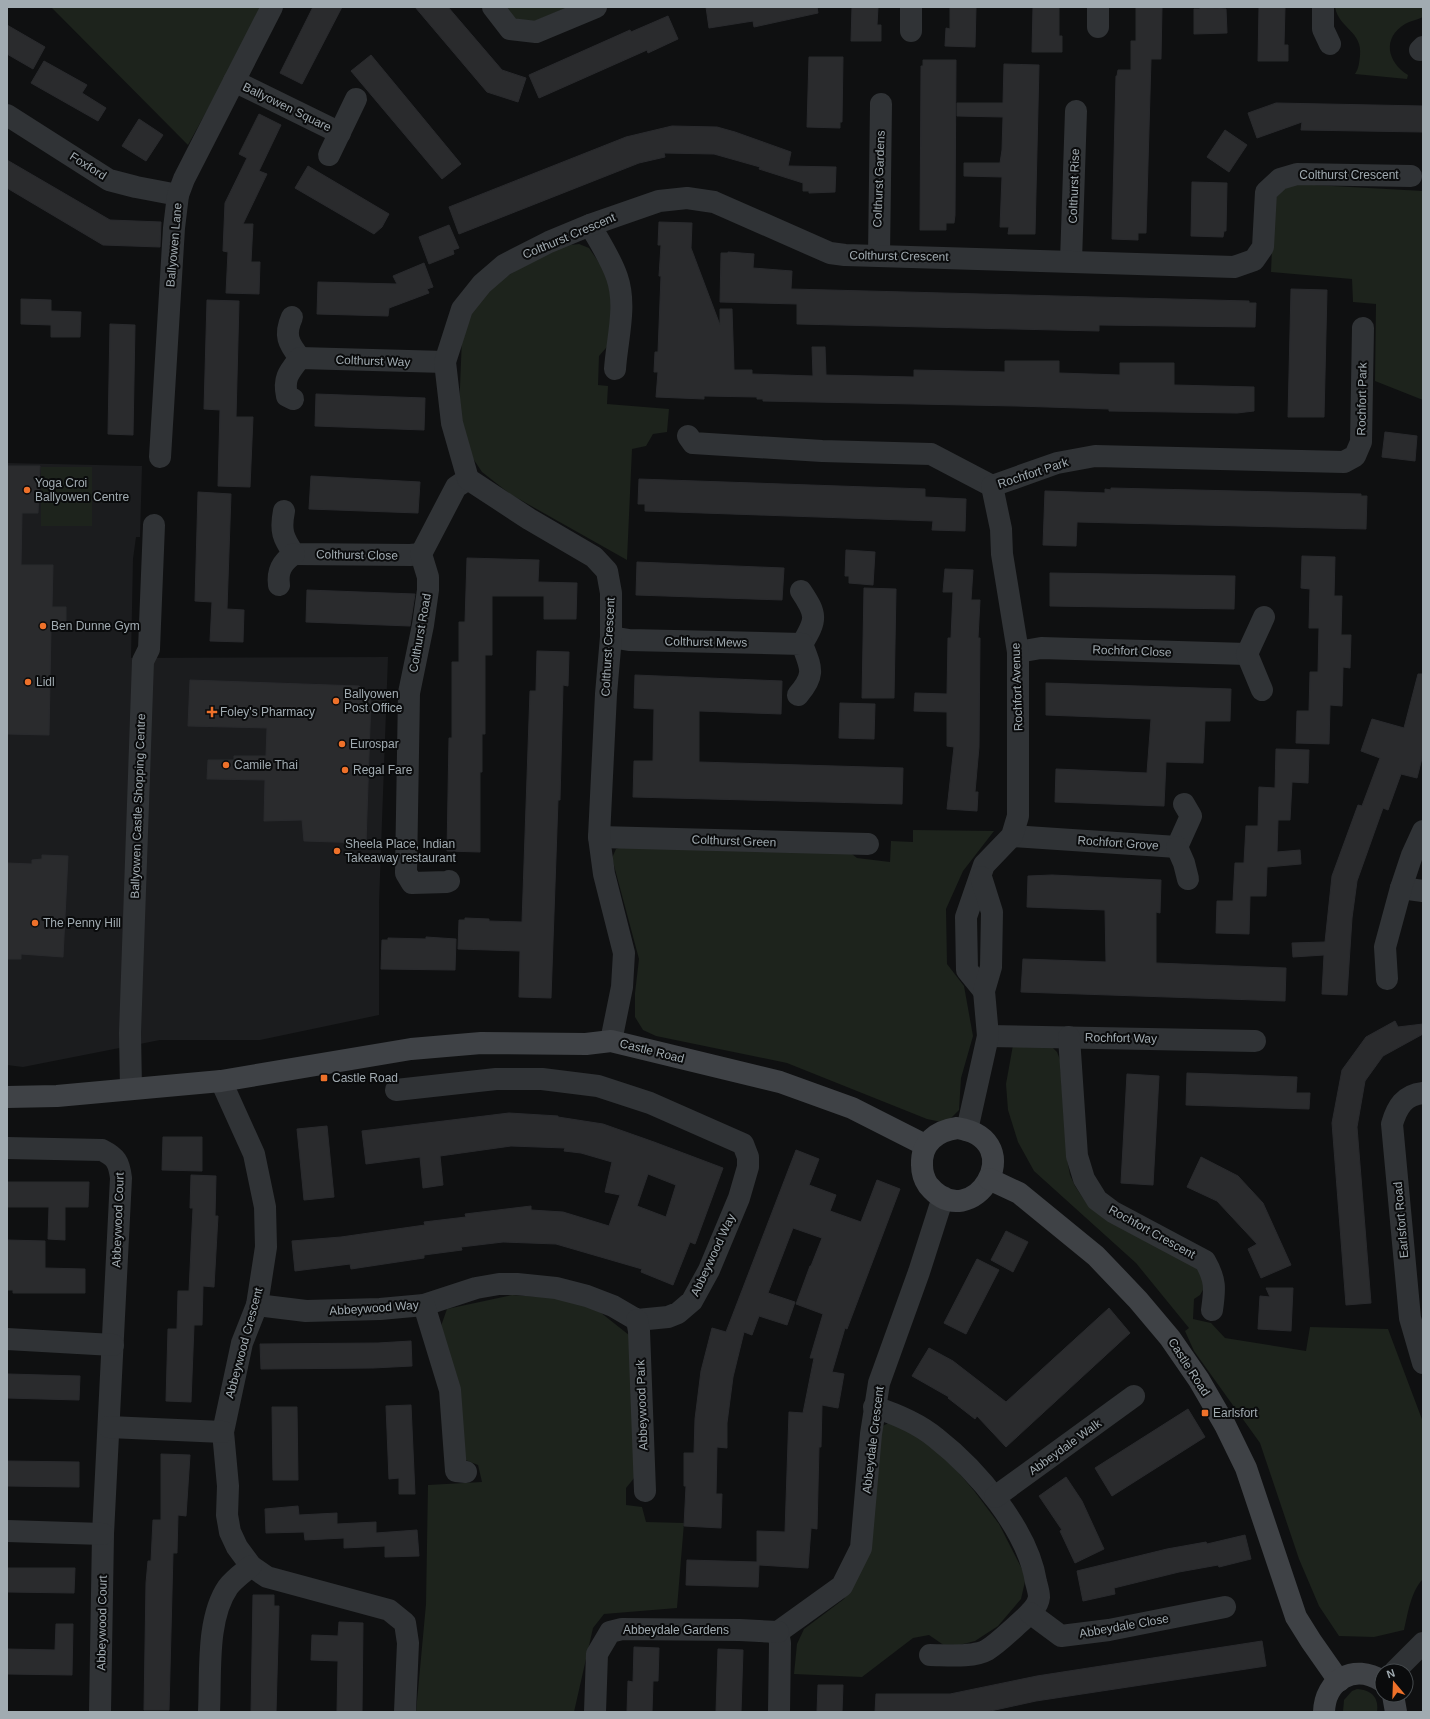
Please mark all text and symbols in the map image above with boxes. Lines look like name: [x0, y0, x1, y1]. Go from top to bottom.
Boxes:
street label: Ballyowen Square: [240, 80, 334, 135]
street label: Colthurst Gardens: [870, 130, 888, 228]
street label: Colthurst Rise: [1066, 148, 1082, 224]
street label: Foxford: [67, 149, 109, 183]
street label: Colthurst Crescent: [1299, 168, 1399, 182]
street label: Ballyowen Lane: [163, 202, 185, 288]
street label: Colthurst Crescent: [521, 210, 618, 262]
street label: Colthurst Crescent: [849, 248, 949, 264]
street label: Colthurst Way: [335, 353, 411, 369]
street label: Rochfort Park: [1354, 361, 1370, 436]
street label: Rochfort Park: [996, 455, 1071, 491]
place label: Yoga Croi Ballyowen Centre: [35, 476, 129, 504]
marker: Yoga Croi Ballyowen Centre: [22, 485, 32, 495]
street label: Colthurst Close: [316, 547, 398, 563]
street label: Colthurst Road: [406, 592, 434, 674]
street label: Colthurst Crescent: [598, 596, 618, 697]
place label: Ben Dunne Gym: [51, 619, 140, 633]
marker: Ben Dunne Gym: [38, 621, 48, 631]
street label: Colthurst Mews: [665, 634, 747, 650]
street label: Rochfort Avenue: [1008, 642, 1026, 731]
street label: Rochfort Close: [1092, 643, 1172, 659]
place label: Lidl: [36, 675, 55, 689]
marker: Lidl: [23, 677, 33, 687]
place label: Ballyowen Post Office: [344, 687, 403, 715]
marker: Ballyowen Post Office: [331, 696, 341, 706]
place label: Foley's Pharmacy: [220, 705, 315, 719]
marker: Foley's Pharmacy: [207, 707, 217, 717]
street label: Ballyowen Castle Shopping Centre: [128, 713, 148, 899]
place label: Eurospar: [350, 737, 399, 751]
marker: Eurospar: [337, 739, 347, 749]
place label: Camile Thai: [234, 758, 298, 772]
marker: Camile Thai: [221, 760, 231, 770]
place label: Regal Fare: [353, 763, 413, 777]
marker: Regal Fare: [340, 765, 350, 775]
street label: Colthurst Green: [691, 833, 777, 849]
street label: Rochfort Grove: [1077, 833, 1159, 853]
place label: Sheela Place, Indian Takeaway restaurant: [345, 837, 456, 865]
marker: Sheela Place, Indian Takeaway restaurant: [332, 846, 342, 856]
place label: The Penny Hill: [43, 916, 121, 930]
marker: The Penny Hill: [30, 918, 40, 928]
street label: Rochfort Way: [1085, 1030, 1157, 1046]
street label: Castle Road: [618, 1036, 686, 1066]
place label: Castle Road: [332, 1071, 398, 1085]
marker: Castle Road: [319, 1073, 329, 1083]
street label: Abbeywood Court: [109, 1171, 127, 1268]
street label: Earlsfort Road: [1391, 1181, 1411, 1259]
street label: Rochfort Crescent: [1106, 1202, 1198, 1262]
street label: Abbeywood Way: [688, 1211, 738, 1299]
street label: Abbeywood Crescent: [222, 1285, 266, 1400]
street label: Abbeywood Way: [329, 1298, 419, 1318]
street label: Castle Road: [1165, 1335, 1213, 1399]
street label: Abbeywood Park: [633, 1358, 651, 1451]
street label: Abbeydale Crescent: [859, 1385, 887, 1494]
place label: Earlsfort: [1213, 1406, 1258, 1420]
marker: Earlsfort: [1200, 1408, 1210, 1418]
street label: Abbeydale Walk: [1026, 1415, 1105, 1478]
street label: Abbeywood Court: [94, 1575, 110, 1671]
street label: Abbeydale Close: [1078, 1611, 1170, 1641]
street label: Abbeydale Gardens: [623, 1623, 729, 1637]
north arrow: [1374, 1663, 1414, 1703]
text: N: [1385, 1667, 1397, 1681]

